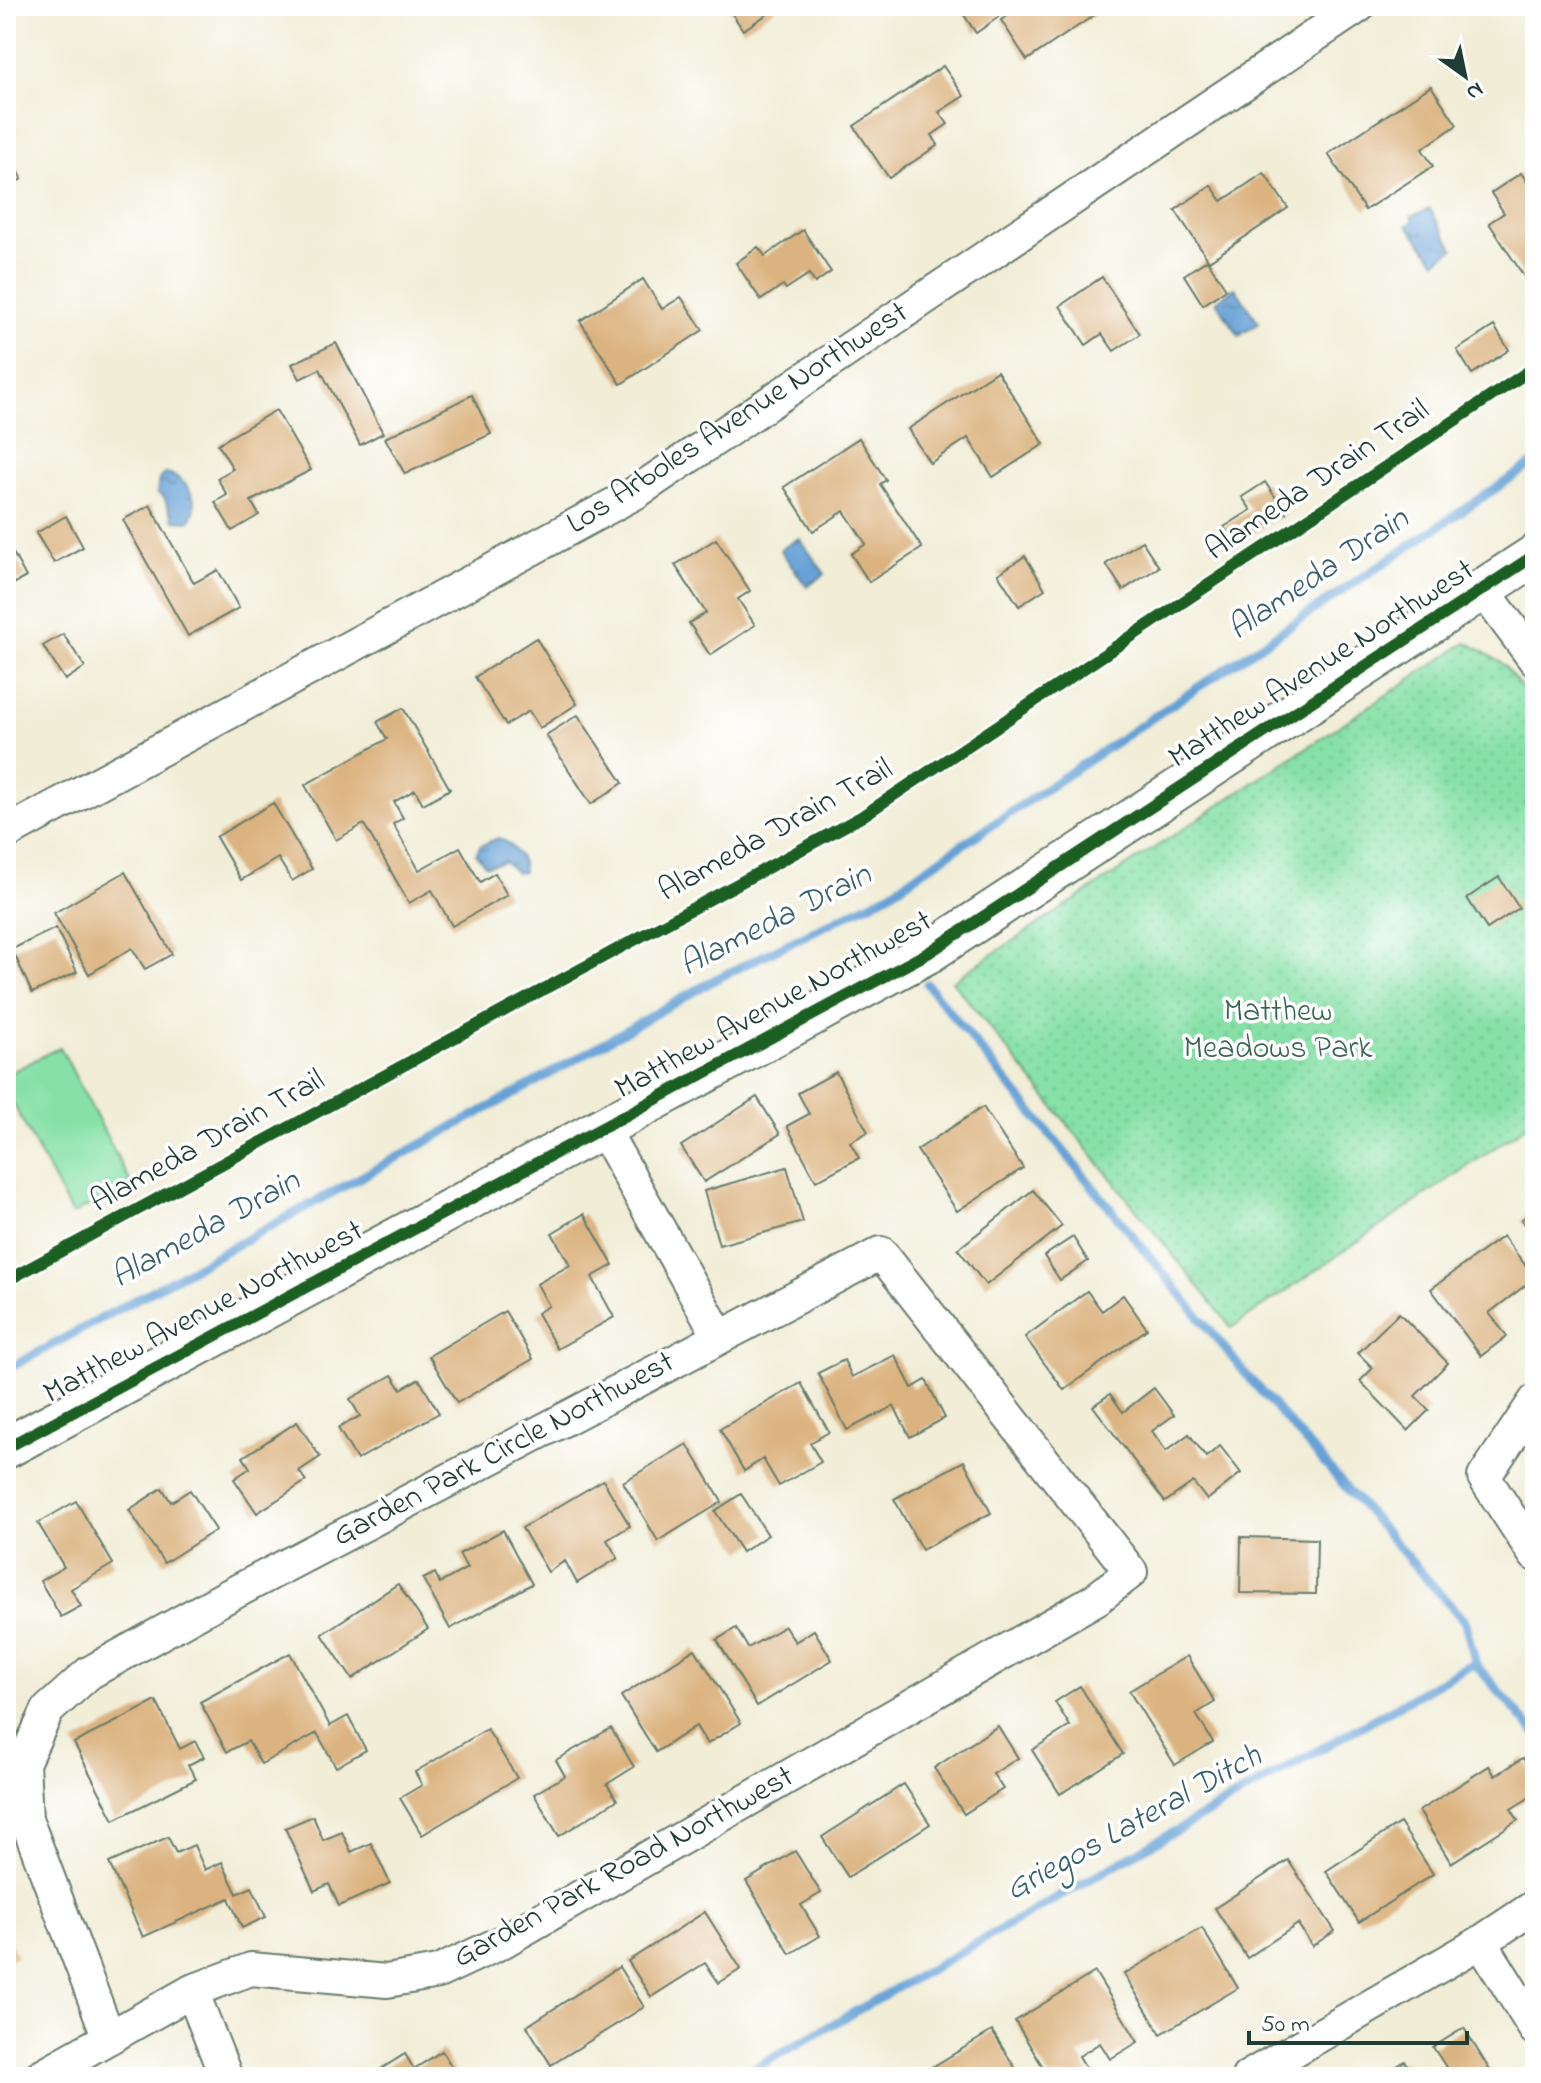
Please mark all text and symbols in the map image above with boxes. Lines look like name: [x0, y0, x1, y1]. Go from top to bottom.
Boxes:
north arrow: [1425, 36, 1505, 116]
text: N: [1459, 73, 1489, 108]
street label: Los Arboles Avenue Northwest: [558, 290, 918, 547]
street label: Alameda Drain Trail: [1196, 388, 1440, 574]
water label: Alameda Drain: [1218, 495, 1421, 654]
street label: Matthew Avenue Northwest: [1160, 548, 1485, 782]
street label: Alameda Drain Trail: [650, 747, 902, 915]
water label: Alameda Drain: [671, 851, 882, 991]
street label: Matthew Avenue Northwest: [607, 899, 942, 1113]
park label: Matthew Meadows Park: [1184, 989, 1373, 1073]
street label: Alameda Drain Trail: [82, 1058, 334, 1226]
water label: Alameda Drain: [102, 1157, 311, 1303]
street label: Matthew Avenue Northwest: [35, 1208, 373, 1418]
street label: Garden Park Circle Northwest: [325, 1340, 683, 1560]
water label: Griegos Lateral Ditch: [997, 1732, 1272, 1915]
street label: Garden Park Road Northwest: [445, 1754, 803, 1981]
scale bar: [1249, 1995, 1467, 2045]
text: 50 m: [1261, 2008, 1310, 2043]

